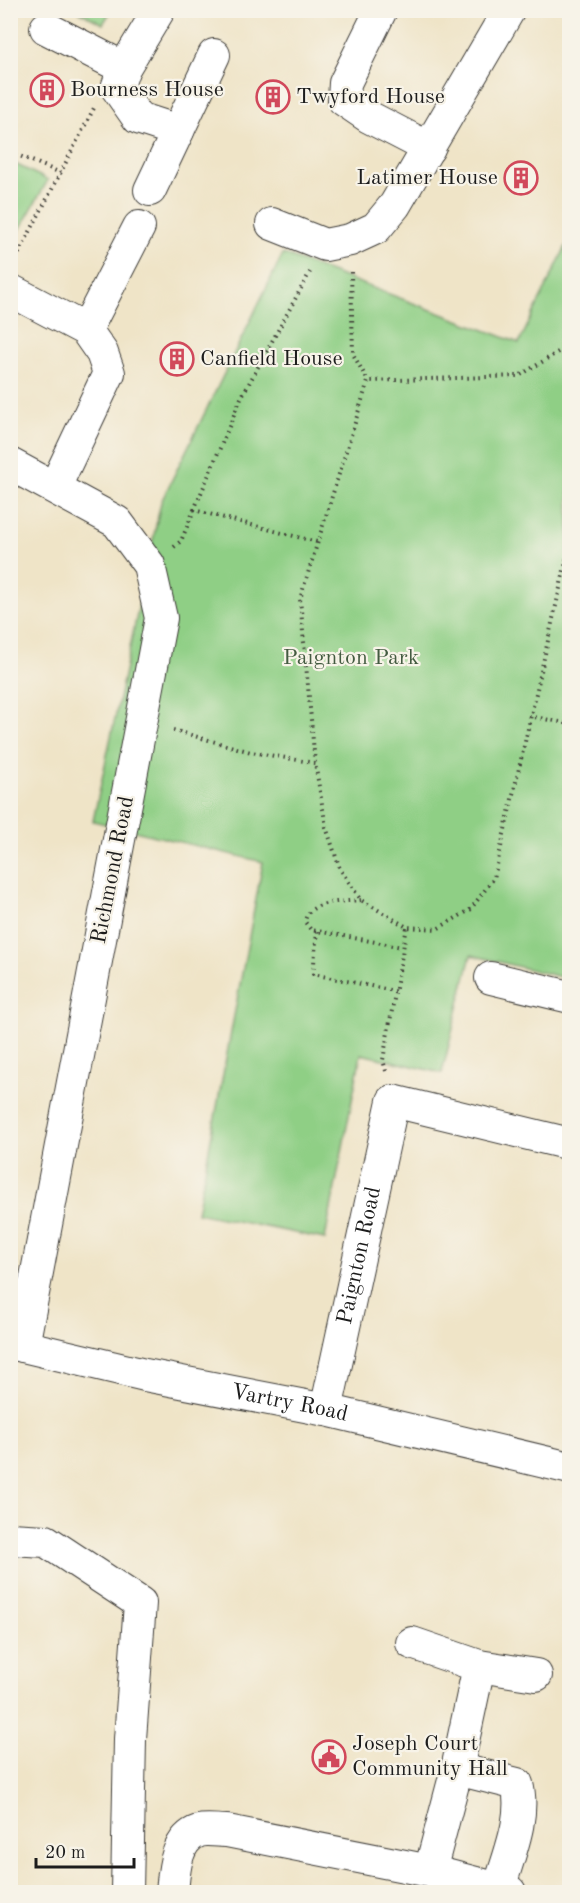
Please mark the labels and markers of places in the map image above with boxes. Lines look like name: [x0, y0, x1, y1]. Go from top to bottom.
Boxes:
building icon: Bourness House: [29, 72, 65, 108]
place label: Bourness House: [70, 79, 224, 101]
building icon: Twyford House: [255, 79, 291, 115]
place label: Twyford House: [296, 86, 445, 108]
building icon: Latimer House: [503, 160, 539, 196]
place label: Latimer House: [356, 167, 498, 189]
building icon: Canfield House: [159, 341, 195, 377]
place label: Canfield House: [200, 348, 343, 370]
place label: Joseph Court Community Hall: [352, 1733, 508, 1780]
public building icon: Joseph Court Community Hall: [311, 1739, 347, 1775]

